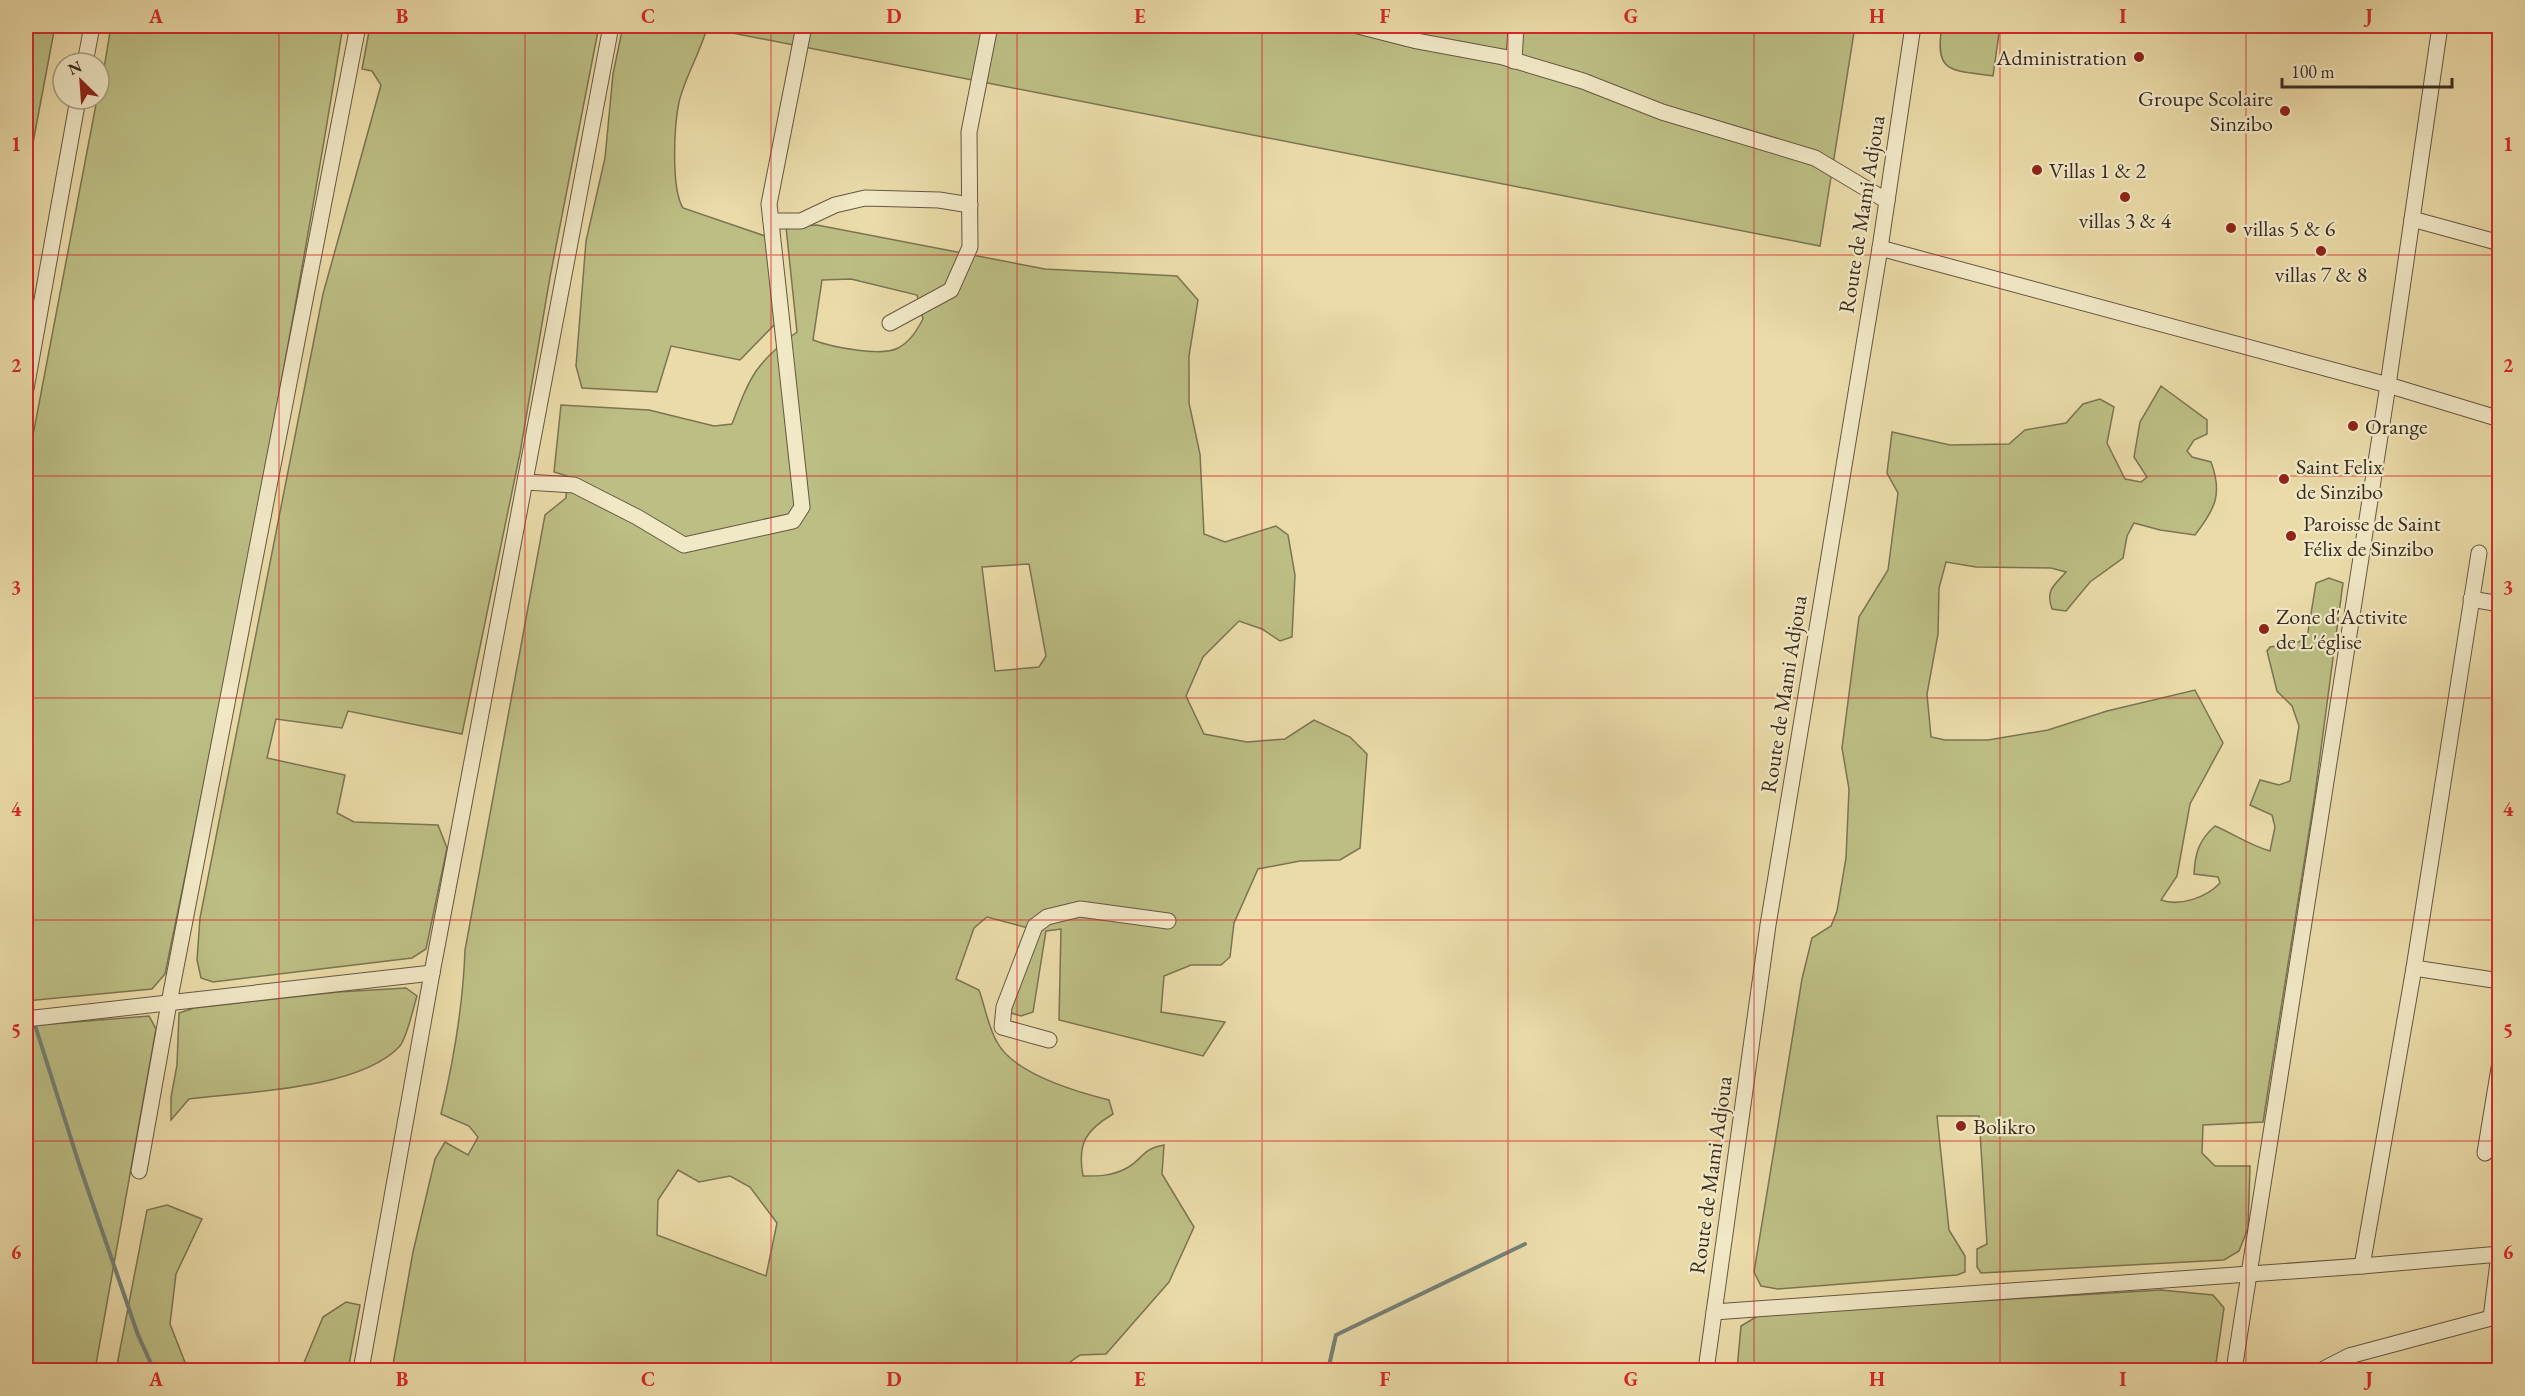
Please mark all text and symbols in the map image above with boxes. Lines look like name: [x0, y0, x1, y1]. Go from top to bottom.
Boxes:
text: A: [148, 3, 164, 29]
text: B: [396, 3, 408, 29]
text: C: [641, 3, 655, 29]
text: D: [886, 3, 902, 29]
text: E: [1134, 3, 1146, 29]
text: F: [1380, 3, 1391, 29]
text: G: [1624, 3, 1638, 29]
text: H: [1869, 3, 1885, 29]
text: I: [2119, 3, 2127, 29]
text: J: [2363, 3, 2373, 29]
place label: Administration: [1995, 43, 2127, 72]
marker: Administration: [2132, 50, 2146, 64]
north arrow: [51, 51, 111, 111]
scale bar: [2282, 51, 2452, 89]
text: N: [65, 56, 85, 80]
text: 100 m: [2291, 60, 2335, 83]
place label: Groupe Scolaire Sinzibo: [2138, 84, 2273, 138]
marker: Groupe Scolaire Sinzibo: [2278, 104, 2292, 118]
street label: Route de Mami Adjoua: [1832, 113, 1891, 315]
text: 1: [11, 131, 21, 157]
text: 1: [2503, 131, 2513, 157]
place label: Villas 1 & 2: [2049, 156, 2147, 185]
marker: Villas 1 & 2: [2030, 163, 2044, 177]
marker: villas 3 & 4: [2118, 190, 2132, 204]
place label: villas 3 & 4: [2079, 206, 2172, 235]
place label: villas 5 & 6: [2243, 214, 2336, 243]
marker: villas 5 & 6: [2224, 221, 2238, 235]
marker: villas 7 & 8: [2314, 244, 2328, 258]
place label: villas 7 & 8: [2275, 260, 2367, 289]
text: 2: [11, 352, 22, 378]
text: 2: [2503, 352, 2514, 378]
place label: Orange: [2365, 412, 2428, 441]
marker: Orange: [2346, 419, 2360, 433]
place label: Saint Felix de Sinzibo: [2296, 452, 2383, 506]
marker: Saint Felix de Sinzibo: [2277, 472, 2291, 486]
place label: Paroisse de Saint Félix de Sinzibo: [2303, 509, 2441, 563]
marker: Paroisse de Saint Félix de Sinzibo: [2284, 529, 2298, 543]
text: 3: [11, 574, 21, 600]
text: 3: [2503, 574, 2513, 600]
street label: Route de Mami Adjoua: [1754, 593, 1813, 795]
place label: Zone d'Activite de L'église: [2276, 602, 2408, 656]
marker: Zone d'Activite de L'église: [2257, 622, 2271, 636]
text: 4: [11, 796, 22, 822]
text: 4: [2503, 796, 2514, 822]
text: 5: [11, 1017, 21, 1043]
text: 5: [2503, 1017, 2513, 1043]
street label: Route de Mami Adjoua: [1682, 1074, 1739, 1276]
place label: Bolikro: [1973, 1112, 2036, 1141]
marker: Bolikro: [1954, 1119, 1968, 1133]
text: 6: [11, 1239, 22, 1265]
text: 6: [2503, 1239, 2514, 1265]
text: A: [148, 1366, 164, 1392]
text: B: [396, 1366, 408, 1392]
text: C: [641, 1366, 655, 1392]
text: D: [886, 1366, 902, 1392]
text: E: [1134, 1366, 1146, 1392]
text: F: [1380, 1366, 1391, 1392]
text: G: [1624, 1366, 1638, 1392]
text: H: [1869, 1366, 1885, 1392]
text: I: [2119, 1366, 2127, 1392]
text: J: [2363, 1366, 2373, 1392]

